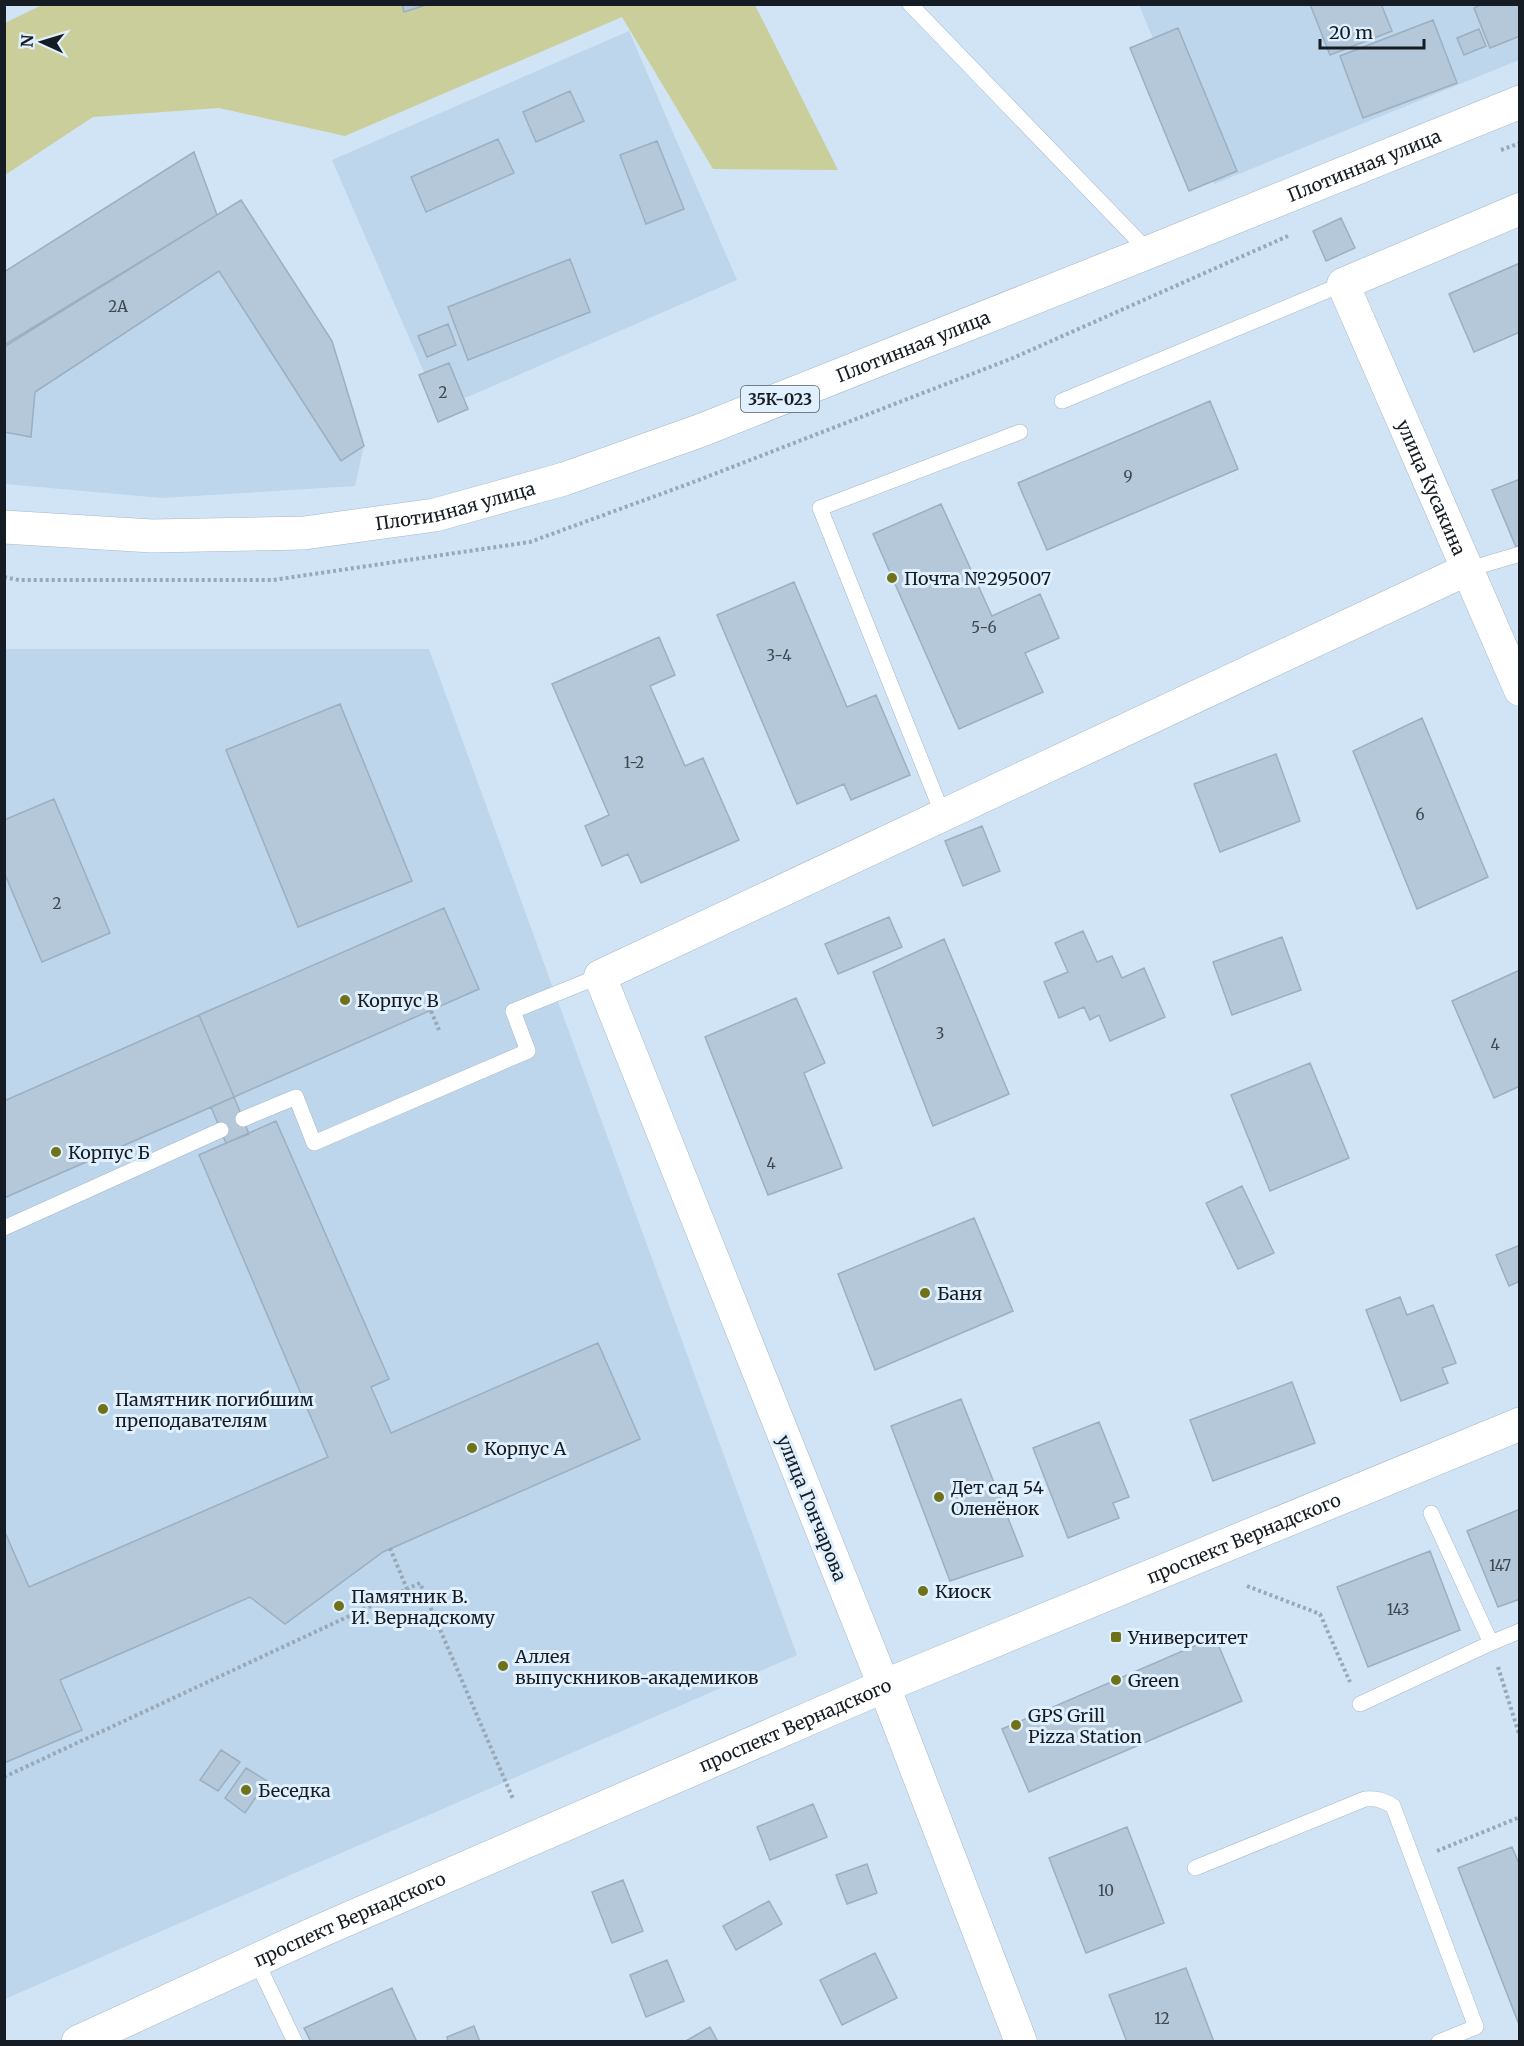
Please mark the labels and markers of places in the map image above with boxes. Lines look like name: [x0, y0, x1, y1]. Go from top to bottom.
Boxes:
place label: Почта №295007: [904, 567, 1051, 590]
marker: Почта №295007: [885, 571, 899, 585]
place label: Корпус В: [357, 989, 439, 1012]
marker: Корпус В: [338, 993, 352, 1007]
place label: Корпус Б: [68, 1141, 150, 1164]
marker: Корпус Б: [49, 1145, 63, 1159]
place label: Баня: [937, 1282, 983, 1305]
marker: Баня: [918, 1286, 932, 1300]
place label: Памятник погибшим преподавателям: [115, 1388, 314, 1432]
marker: Памятник погибшим преподавателям: [96, 1402, 110, 1416]
place label: Корпус А: [484, 1437, 566, 1460]
marker: Корпус А: [465, 1441, 479, 1455]
place label: Дет сад 54 Оленёнок: [951, 1476, 1044, 1520]
marker: Дет сад 54 Оленёнок: [932, 1490, 946, 1504]
place label: Киоск: [935, 1580, 992, 1603]
marker: Киоск: [916, 1584, 930, 1598]
place label: Памятник В. И. Вернадскому: [351, 1585, 496, 1629]
marker: Памятник В. И. Вернадскому: [332, 1599, 346, 1613]
place label: Университет: [1127, 1626, 1248, 1649]
marker: Университет: [1109, 1630, 1123, 1644]
place label: Аллея выпускников-академиков: [514, 1645, 759, 1689]
marker: Аллея выпускников-академиков: [496, 1659, 510, 1673]
place label: Green: [1128, 1669, 1180, 1692]
marker: Green: [1109, 1673, 1123, 1687]
place label: GPS Grill Pizza Station: [1028, 1704, 1142, 1748]
marker: GPS Grill Pizza Station: [1009, 1718, 1023, 1732]
place label: Беседка: [258, 1779, 331, 1802]
marker: Беседка: [239, 1783, 253, 1797]

